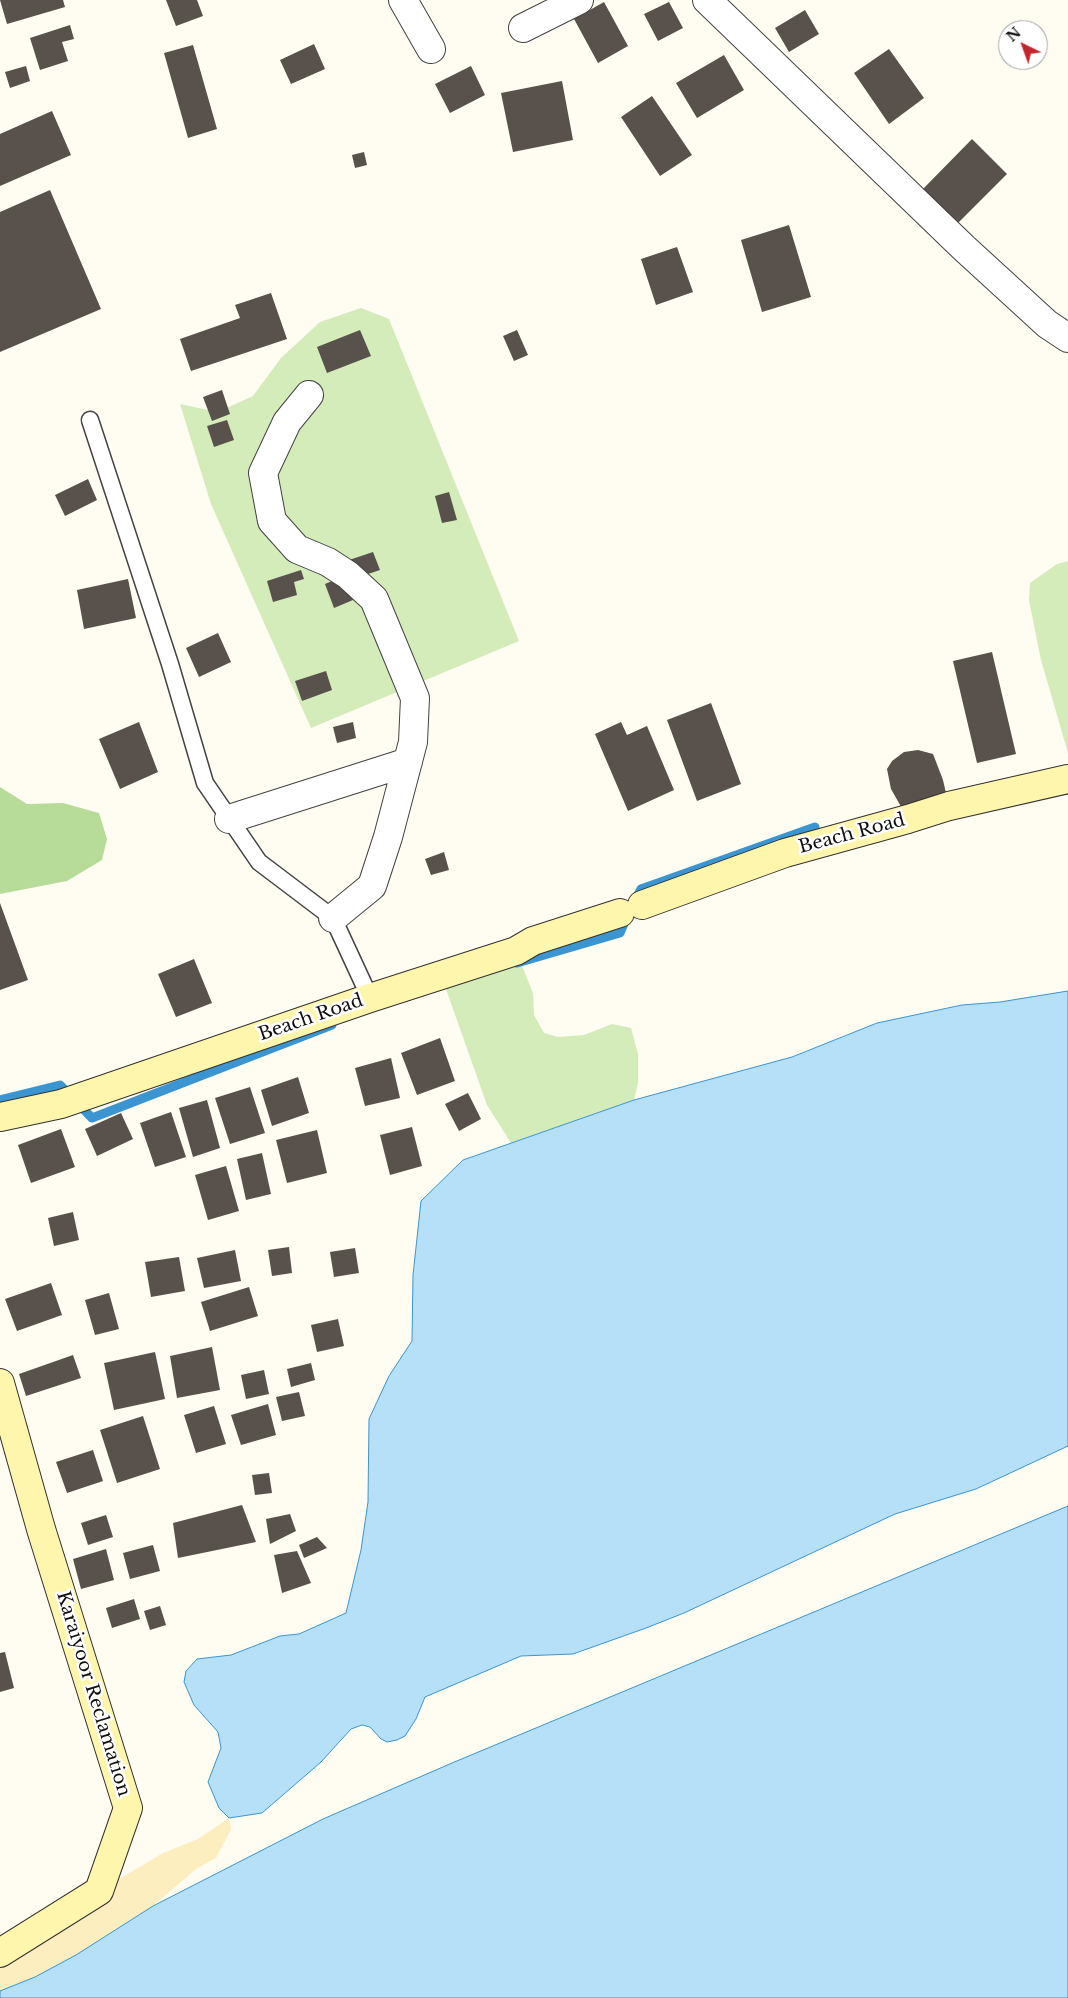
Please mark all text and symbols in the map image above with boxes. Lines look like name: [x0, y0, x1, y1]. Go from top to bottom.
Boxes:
north arrow: [998, 20, 1048, 70]
text: N: [1003, 24, 1025, 46]
street label: Beach Road: [796, 809, 908, 859]
street label: Beach Road: [256, 990, 366, 1046]
street label: Karaiyoor Reclamation: [51, 1589, 135, 1799]

